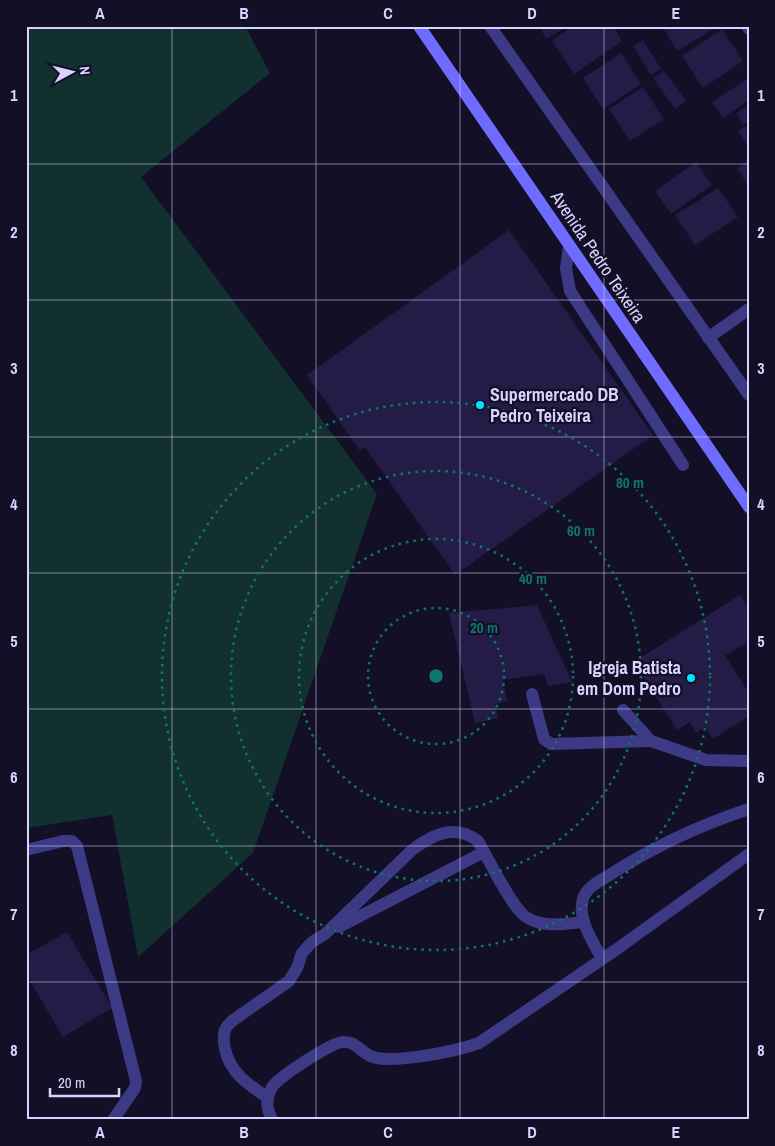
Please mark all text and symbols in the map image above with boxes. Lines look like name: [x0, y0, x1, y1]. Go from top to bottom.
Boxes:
text: A: [95, 2, 105, 24]
text: B: [239, 2, 249, 24]
text: C: [383, 2, 393, 24]
text: D: [527, 2, 537, 24]
text: E: [672, 2, 681, 24]
north arrow: [48, 48, 98, 98]
text: N: [75, 65, 94, 76]
text: 1: [10, 84, 18, 106]
text: 1: [757, 84, 765, 106]
street label: Avenida Pedro Teixeira: [545, 185, 652, 327]
text: 2: [10, 221, 18, 243]
text: 2: [757, 221, 765, 243]
text: 3: [10, 357, 18, 379]
text: 3: [757, 357, 765, 379]
place label: Supermercado DB Pedro Teixeira: [490, 382, 619, 428]
marker: Supermercado DB Pedro Teixeira: [474, 399, 486, 411]
text: 80 m: [616, 472, 644, 493]
text: 4: [10, 493, 18, 515]
text: 4: [757, 493, 765, 515]
text: 60 m: [567, 520, 595, 541]
text: 40 m: [519, 568, 547, 589]
text: 20 m: [470, 617, 498, 638]
text: 5: [10, 630, 18, 652]
text: 5: [757, 630, 765, 652]
place label: Igreja Batista em Dom Pedro: [577, 655, 682, 701]
centre of rings: [427, 667, 445, 685]
marker: Igreja Batista em Dom Pedro: [685, 672, 697, 684]
text: 6: [10, 766, 18, 788]
text: 6: [757, 766, 765, 788]
text: 7: [10, 903, 18, 925]
text: 7: [757, 903, 765, 925]
text: 8: [10, 1039, 18, 1061]
text: 8: [757, 1039, 765, 1061]
scale bar: [50, 1066, 119, 1098]
text: 20 m: [58, 1072, 85, 1093]
text: A: [95, 1121, 105, 1143]
text: B: [239, 1121, 249, 1143]
text: C: [383, 1121, 393, 1143]
text: D: [527, 1121, 537, 1143]
text: E: [672, 1121, 681, 1143]

